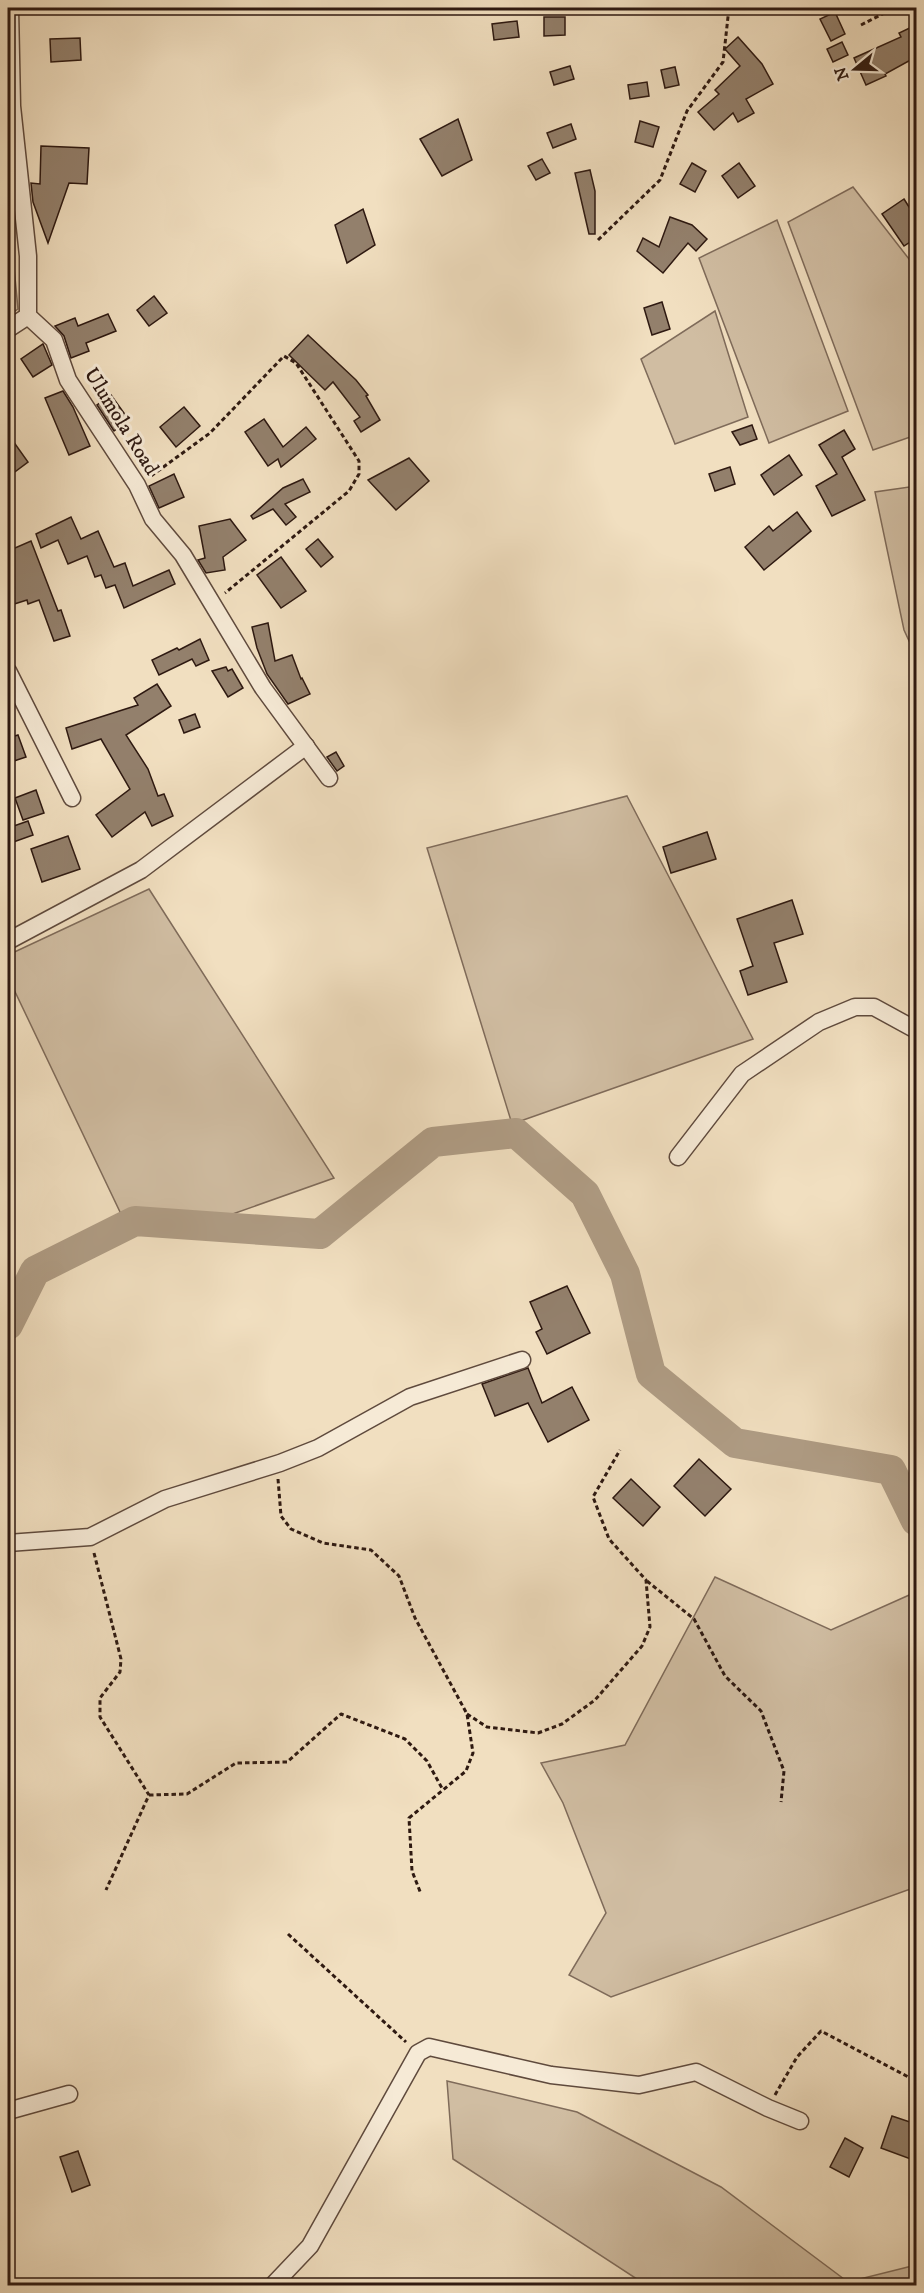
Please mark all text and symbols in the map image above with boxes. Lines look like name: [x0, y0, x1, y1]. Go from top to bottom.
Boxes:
north arrow: [825, 39, 885, 99]
text: N: [830, 64, 853, 83]
street label: Ulumola Road: [78, 363, 165, 480]

